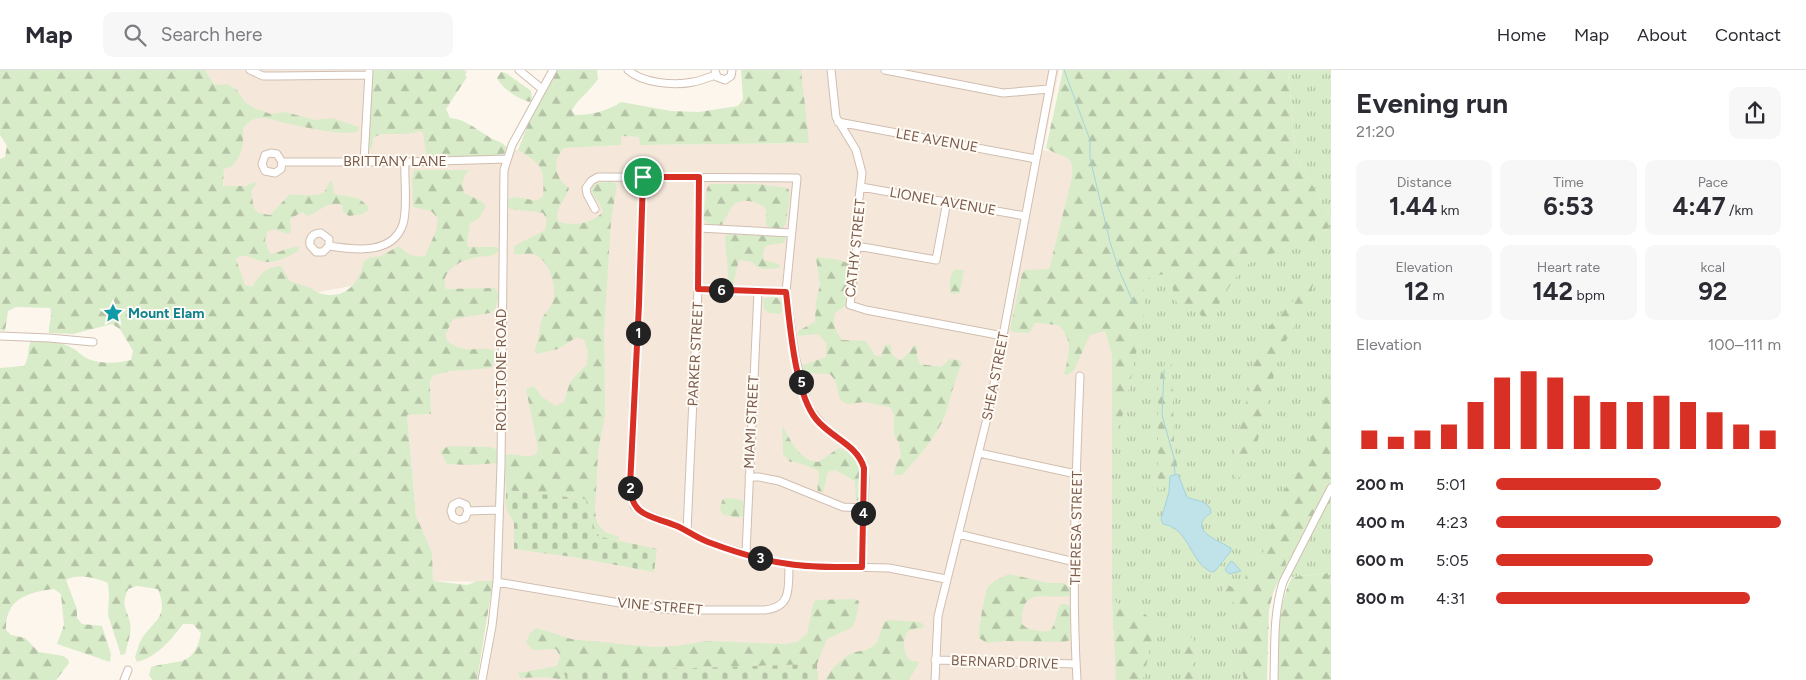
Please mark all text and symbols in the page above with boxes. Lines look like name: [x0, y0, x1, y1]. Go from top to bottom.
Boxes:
search box: [103, 12, 453, 57]
text: Map: [25, 20, 73, 49]
icon: search: [121, 21, 149, 49]
text: Search here: [161, 23, 262, 46]
text: Home: [1497, 24, 1546, 46]
text: Map: [1574, 24, 1609, 46]
text: About: [1637, 24, 1687, 46]
text: Contact: [1715, 24, 1781, 46]
text: Evening run: [1356, 86, 1508, 120]
button: share: [1729, 87, 1781, 139]
text: 21:20: [1356, 122, 1395, 141]
street label: LEE AVENUE: [894, 125, 979, 156]
street label: BRITTANY LANE: [343, 153, 447, 170]
pin: [622, 156, 664, 198]
icon: arrive: [629, 163, 657, 191]
text: Distance: [1397, 174, 1452, 191]
text: Time: [1553, 174, 1584, 191]
text: Pace: [1698, 174, 1728, 191]
street label: LIONEL AVENUE: [888, 184, 997, 219]
text: 1.44: [1389, 191, 1437, 221]
text: 6:53: [1543, 191, 1594, 221]
text: 4:47: [1672, 191, 1726, 221]
street label: CATHY STREET: [842, 198, 869, 298]
text: km: [1437, 202, 1459, 219]
text: /km: [1726, 202, 1753, 219]
text: Elevation: [1395, 259, 1453, 276]
text: Heart rate: [1537, 259, 1600, 276]
text: kcal: [1701, 259, 1725, 276]
text: 12: [1404, 276, 1429, 306]
text: 142: [1532, 276, 1573, 306]
text: 92: [1698, 276, 1727, 306]
pin: 6: [708, 278, 734, 302]
text: 6: [717, 282, 726, 299]
text: m: [1429, 287, 1444, 304]
text: bpm: [1573, 287, 1605, 304]
street label: PARKER STREET: [684, 301, 707, 407]
place icon: Mount Elam: [102, 302, 124, 324]
place label: Mount Elam: [128, 305, 204, 322]
street label: ROLLSTONE ROAD: [493, 309, 510, 431]
pin: 1: [626, 320, 650, 346]
text: 1: [636, 325, 641, 342]
street label: SHEA STREET: [979, 330, 1012, 422]
text: Elevation: [1356, 335, 1422, 354]
text: 100–111 m: [1708, 335, 1781, 354]
pin: 5: [788, 370, 814, 394]
text: 5: [797, 374, 806, 391]
street label: MIAMI STREET: [741, 375, 762, 469]
street label: THERESA STREET: [1067, 470, 1086, 585]
text: 200 m: [1356, 475, 1404, 494]
text: 5:01: [1436, 475, 1466, 494]
pin: 2: [618, 476, 642, 500]
text: 2: [626, 480, 635, 497]
pin: 4: [850, 500, 876, 526]
text: 4: [859, 505, 868, 522]
text: 400 m: [1356, 513, 1405, 532]
text: 4:23: [1436, 513, 1468, 532]
pin: 3: [748, 546, 772, 570]
text: 3: [757, 550, 764, 567]
text: 600 m: [1356, 551, 1404, 570]
text: 5:05: [1436, 551, 1469, 570]
text: 800 m: [1356, 589, 1404, 608]
text: 4:31: [1436, 589, 1465, 608]
street label: VINE STREET: [617, 594, 704, 619]
street label: BERNARD DRIVE: [951, 652, 1059, 673]

